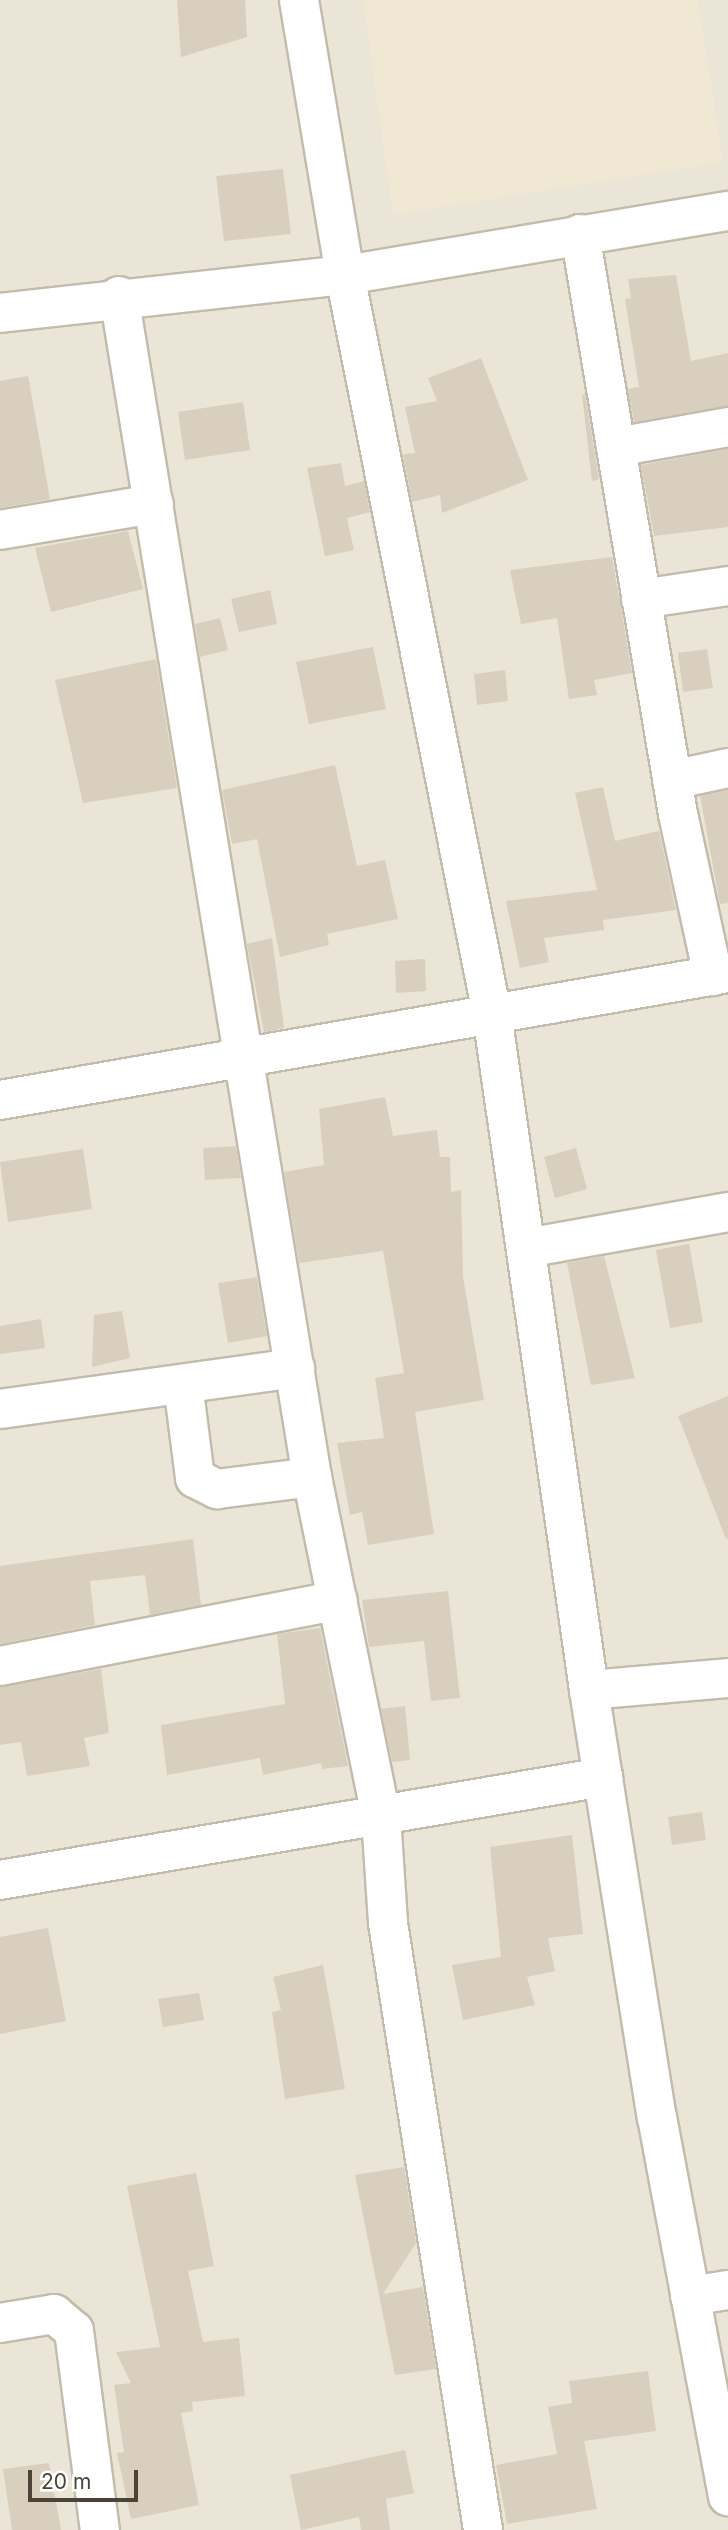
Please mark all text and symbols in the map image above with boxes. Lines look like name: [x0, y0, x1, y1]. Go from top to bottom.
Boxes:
scale bar: [32, 2456, 142, 2500]
text: 20 m: [41, 2469, 91, 2494]

